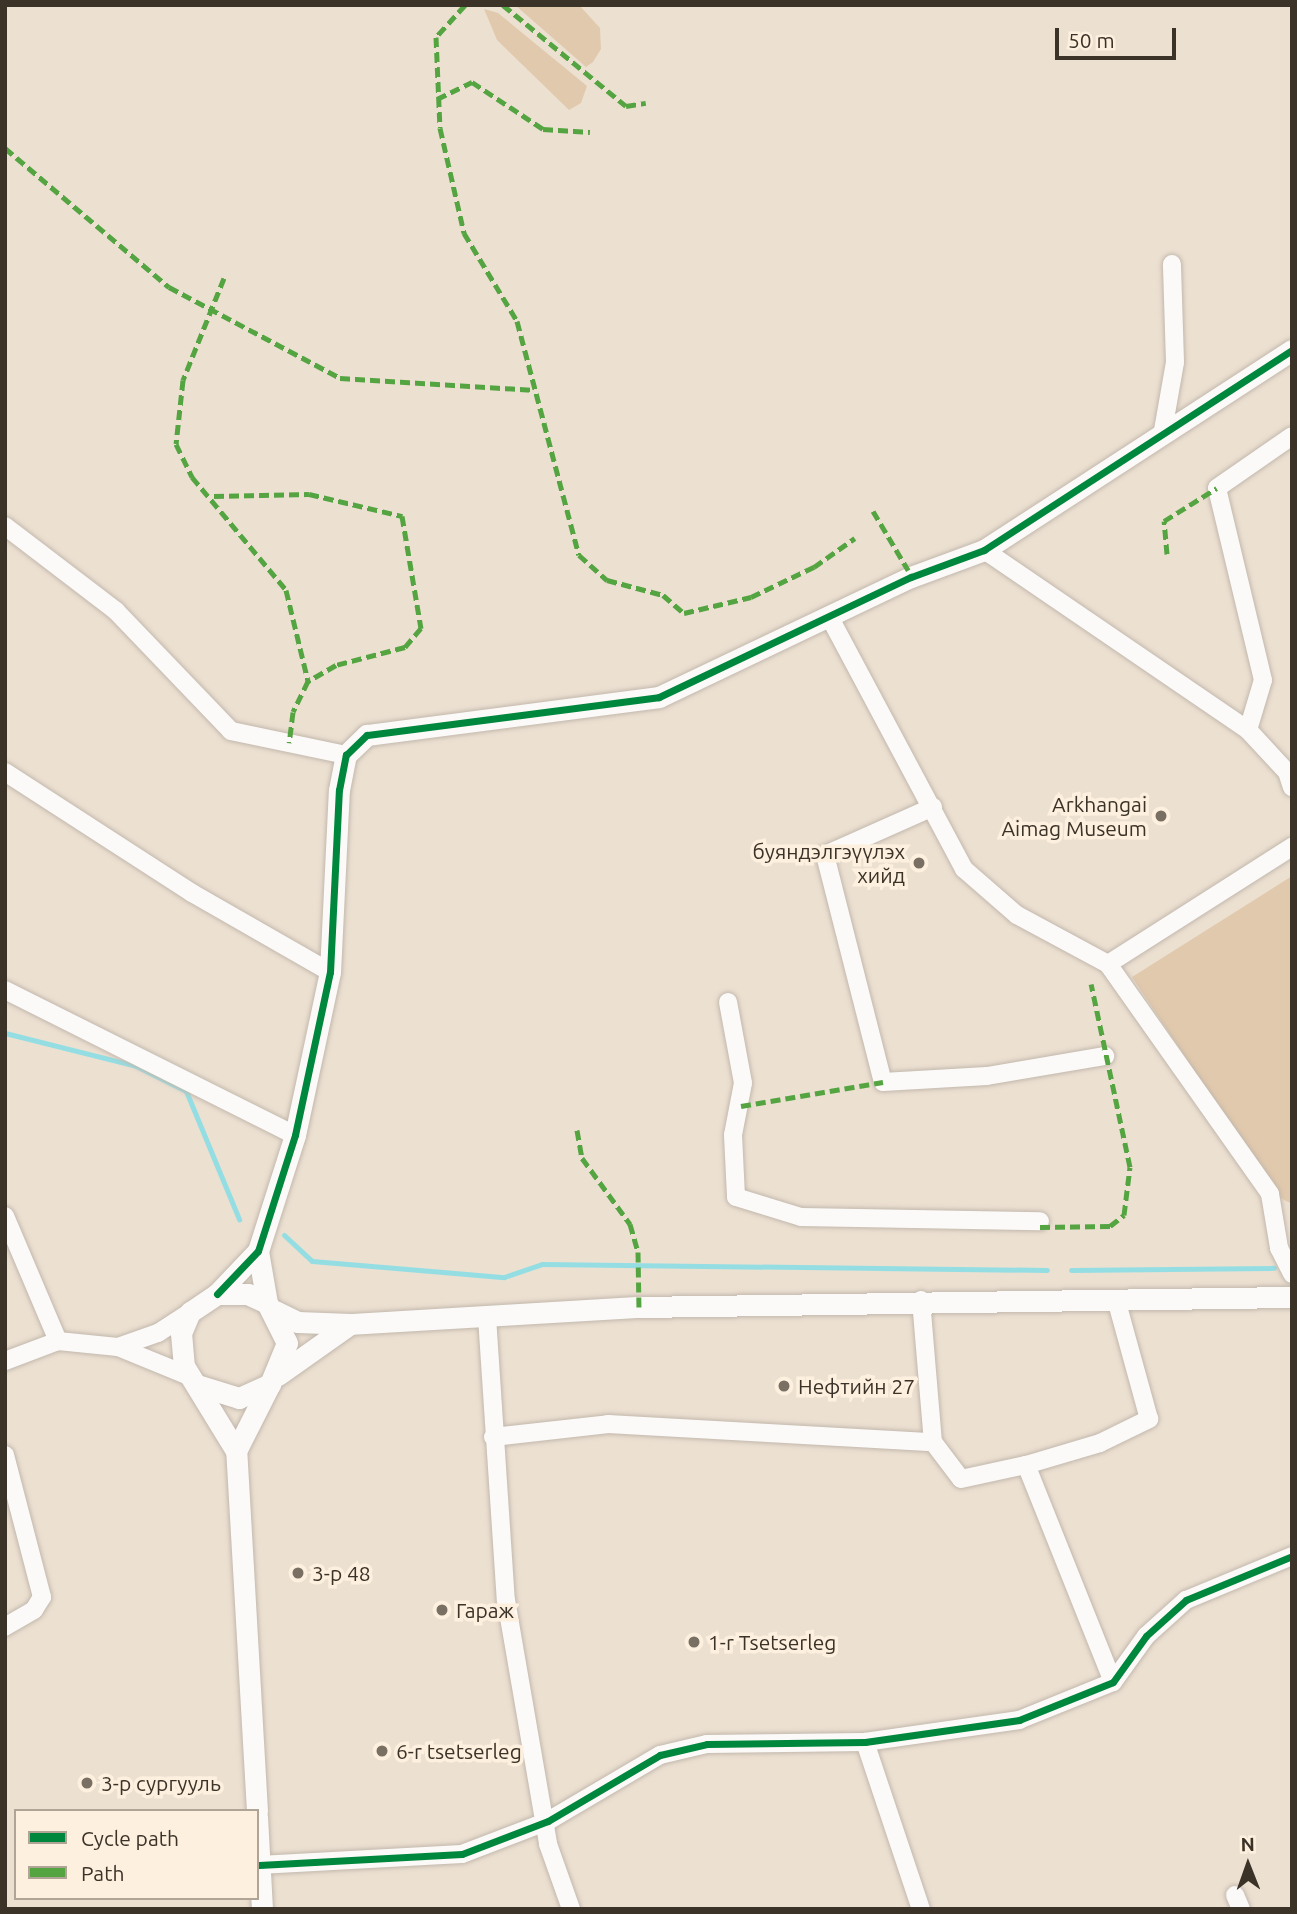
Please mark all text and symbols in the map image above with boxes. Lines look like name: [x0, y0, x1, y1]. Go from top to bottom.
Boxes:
scale bar: [1059, 14, 1180, 58]
text: 50 m: [1068, 28, 1115, 52]
place label: Arkhangai Aimag Museum: [1001, 791, 1147, 841]
marker: Arkhangai Aimag Museum: [1153, 808, 1169, 824]
place label: буяндэлгэүүлэх хийд: [753, 838, 905, 888]
marker: буяндэлгэүүлэх хийд: [911, 855, 927, 871]
place label: Нефтийн 27: [798, 1373, 915, 1399]
marker: Нефтийн 27: [776, 1378, 792, 1394]
place label: 3-р 48: [312, 1560, 371, 1586]
marker: 3-р 48: [290, 1565, 306, 1581]
place label: Гараж: [456, 1597, 514, 1623]
marker: Гараж: [434, 1602, 450, 1618]
place label: 1-r Tsetserleg: [708, 1629, 836, 1655]
marker: 1-r Tsetserleg: [686, 1634, 702, 1650]
place label: 6-r tsetserleg: [396, 1738, 522, 1764]
marker: 6-r tsetserleg: [374, 1743, 390, 1759]
place label: 3-р сургууль: [101, 1770, 221, 1796]
marker: 3-р сургууль: [79, 1775, 95, 1791]
legend: [14, 1809, 259, 1900]
text: Cycle path: [81, 1826, 179, 1850]
north arrow: [1213, 1830, 1283, 1900]
text: N: [1240, 1833, 1255, 1855]
text: Path: [81, 1861, 124, 1885]

